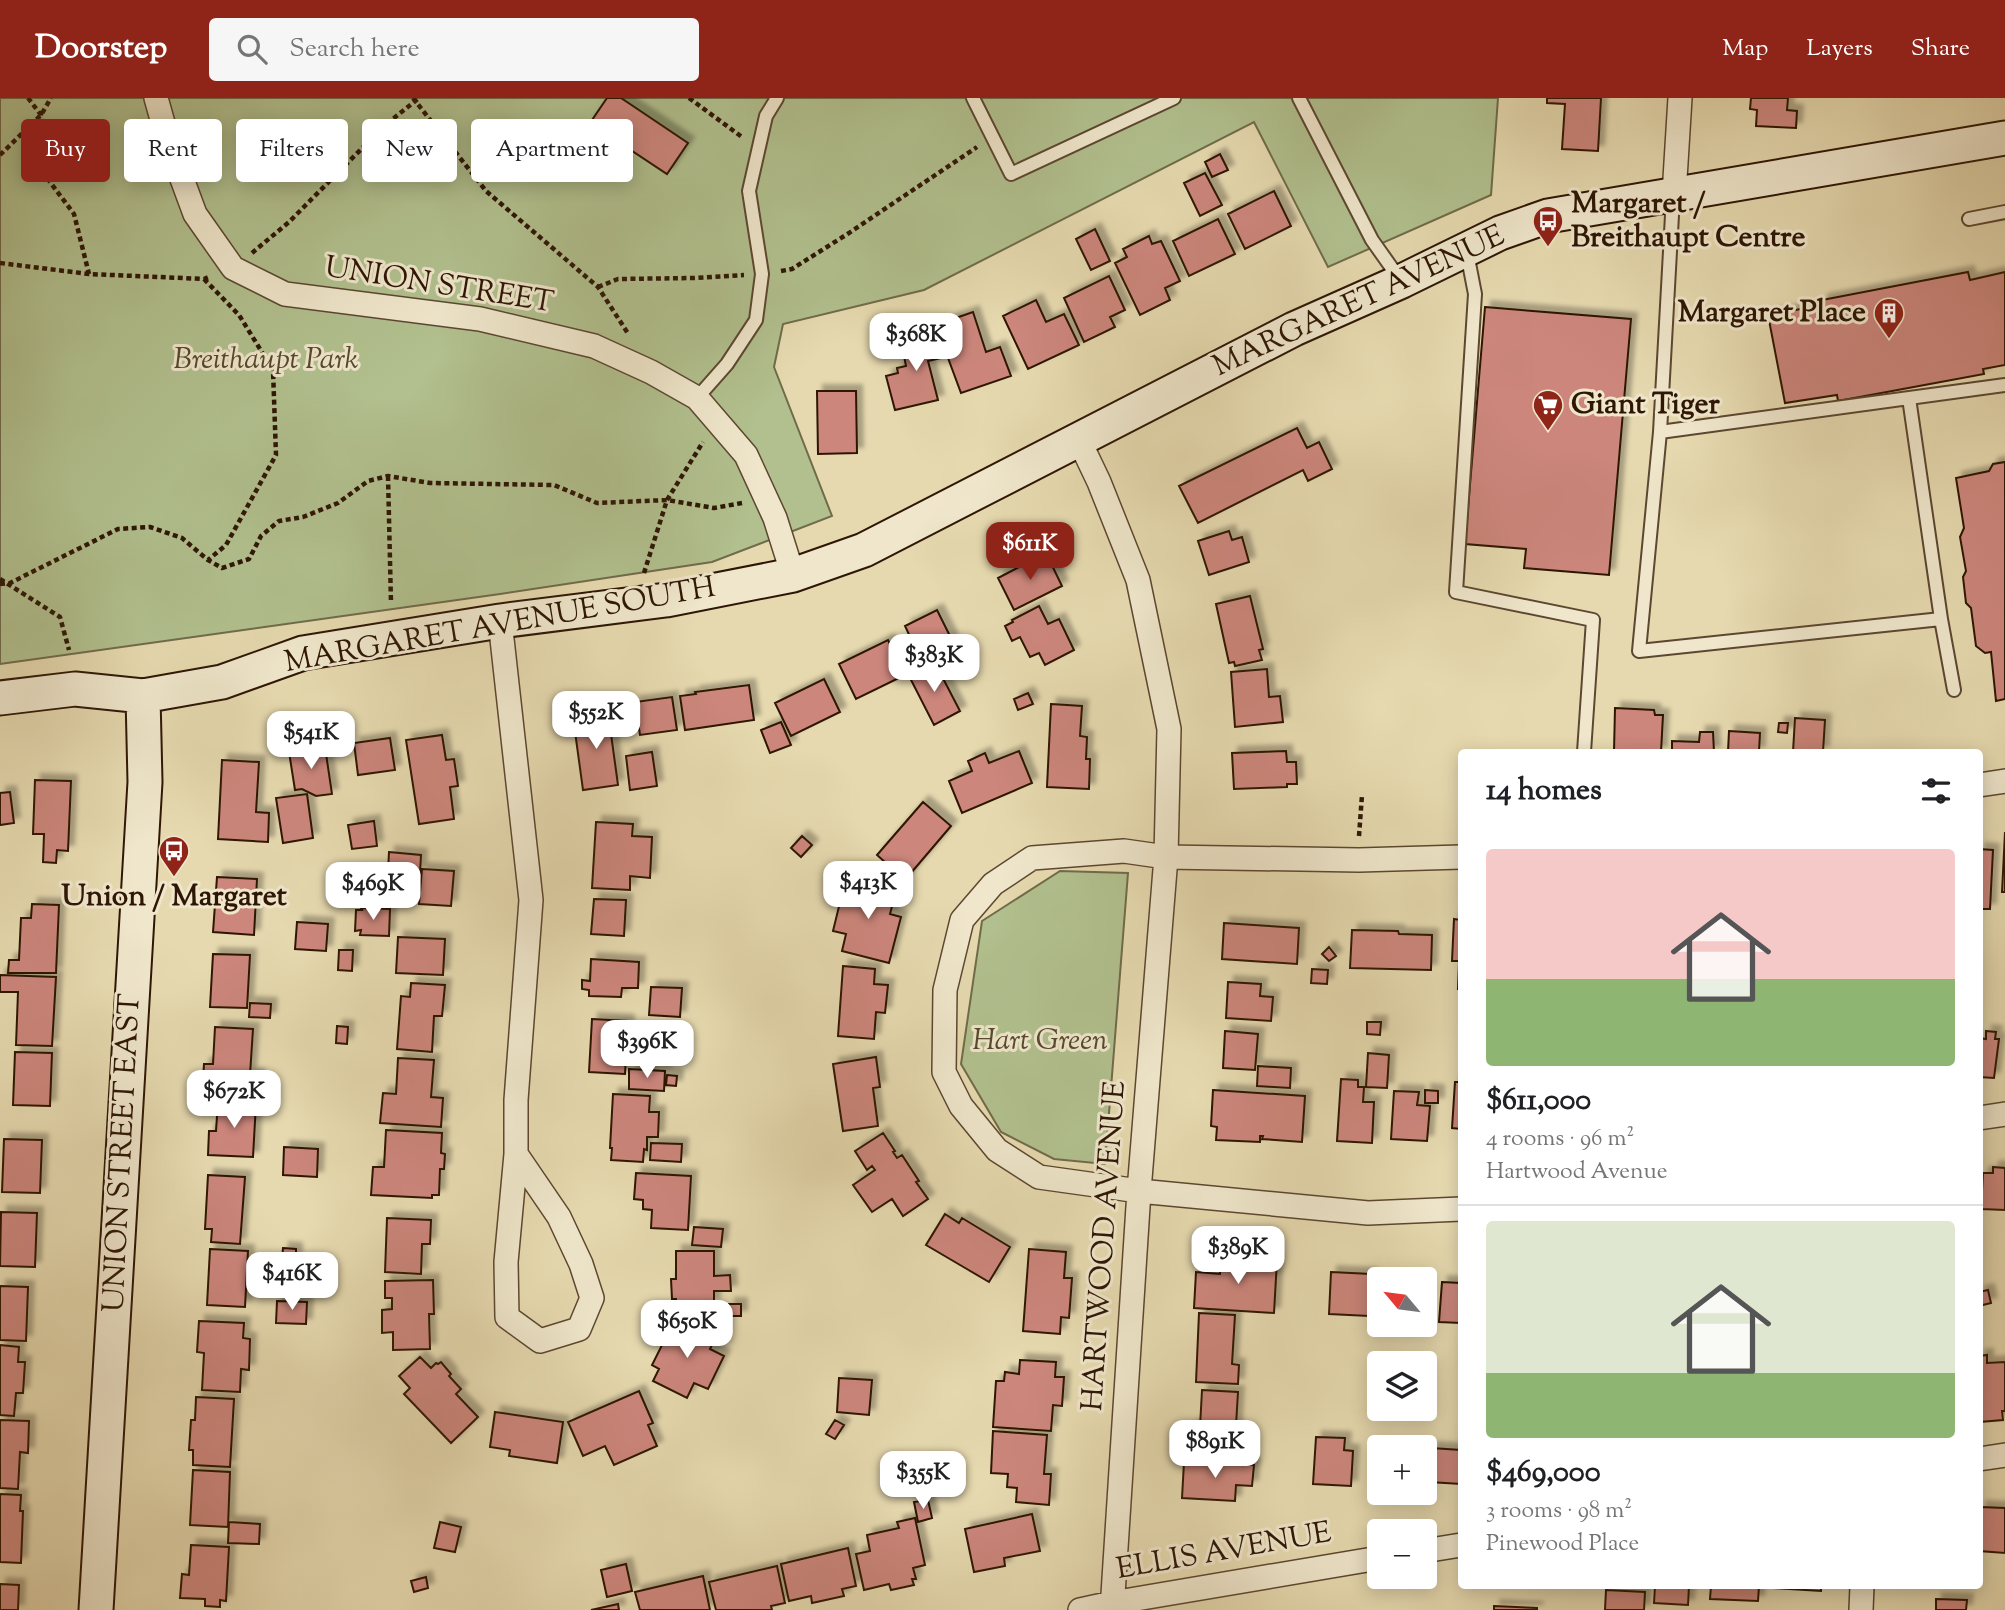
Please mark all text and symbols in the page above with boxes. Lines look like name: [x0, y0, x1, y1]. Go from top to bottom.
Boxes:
search box: [209, 18, 699, 81]
text: Doorstep: [35, 25, 167, 73]
icon: search: [233, 30, 271, 68]
text: Search here: [289, 31, 420, 68]
text: Map: [1722, 32, 1768, 66]
text: Layers: [1806, 32, 1873, 66]
text: Share: [1911, 32, 1970, 66]
chip: Buy: [21, 119, 110, 182]
chip: Rent: [124, 119, 222, 182]
chip: Filters: [236, 119, 348, 182]
chip: New: [362, 119, 457, 182]
chip: Apartment: [471, 119, 633, 182]
place label: Margaret / Breithaupt Centre: [1571, 183, 1805, 260]
bus stop icon: Margaret / Breithaupt Centre: [1531, 204, 1565, 248]
street label: MARGARET AVENUE: [1206, 215, 1512, 389]
street label: UNION STREET: [321, 247, 557, 325]
place label: Margaret Place: [1678, 292, 1866, 335]
building icon: Margaret Place: [1872, 296, 1906, 340]
pin: $368K: [867, 314, 965, 373]
text: $368K: [886, 319, 946, 352]
park label: Breithaupt Park: [174, 339, 358, 382]
place label: Giant Tiger: [1571, 384, 1720, 427]
supermarket icon: Giant Tiger: [1531, 388, 1565, 432]
pin: $611K: [981, 522, 1079, 582]
text: $611K: [1002, 528, 1058, 561]
street label: MARGARET AVENUE SOUTH: [281, 567, 719, 685]
pin: $383K: [885, 634, 983, 694]
text: $383K: [905, 640, 964, 673]
pin: $552K: [547, 692, 645, 751]
text: $552K: [568, 697, 624, 730]
pin: $541K: [262, 712, 360, 771]
text: $541K: [283, 717, 339, 750]
text: 14 homes: [1486, 770, 1602, 813]
icon: filters: [1917, 772, 1955, 810]
bus stop icon: Union / Margaret: [157, 834, 191, 878]
pin: $469K: [324, 862, 422, 922]
pin: $413K: [819, 862, 917, 921]
text: $413K: [839, 867, 897, 900]
text: $469K: [342, 868, 404, 901]
place label: Union / Margaret: [61, 876, 288, 919]
icon: home: [1658, 894, 1784, 1020]
street label: UNION STREET EAST: [93, 993, 153, 1313]
pin: $396K: [598, 1020, 696, 1080]
park label: Hart Green: [972, 1020, 1108, 1063]
text: $396K: [617, 1026, 677, 1059]
pin: $672K: [185, 1070, 283, 1130]
text: $672K: [203, 1076, 265, 1109]
street label: HARTWOOD AVENUE: [1072, 1079, 1138, 1413]
text: $611,000: [1486, 1080, 1591, 1123]
text: 4 rooms · 96 m²: [1486, 1123, 1634, 1156]
text: Hartwood Avenue: [1486, 1156, 1667, 1189]
pin: $389K: [1189, 1226, 1287, 1286]
text: $389K: [1208, 1232, 1268, 1265]
pin: $416K: [243, 1252, 341, 1312]
text: $416K: [262, 1258, 322, 1291]
icon: home: [1658, 1266, 1784, 1392]
north arrow: [1367, 1267, 1437, 1337]
map controls: [1367, 1267, 1437, 1589]
pin: $650K: [638, 1300, 736, 1360]
text: $650K: [657, 1306, 717, 1339]
button: layers: [1367, 1351, 1437, 1421]
pin: $891K: [1166, 1420, 1264, 1480]
text: $891K: [1185, 1426, 1245, 1459]
button: +: [1367, 1435, 1437, 1505]
pin: $355K: [874, 1452, 972, 1511]
text: $469,000: [1486, 1452, 1601, 1495]
text: $355K: [896, 1457, 950, 1490]
text: 3 rooms · 98 m²: [1486, 1495, 1632, 1528]
street label: ELLIS AVENUE: [1113, 1512, 1335, 1592]
button: −: [1367, 1519, 1437, 1589]
text: Pinewood Place: [1486, 1528, 1639, 1561]

